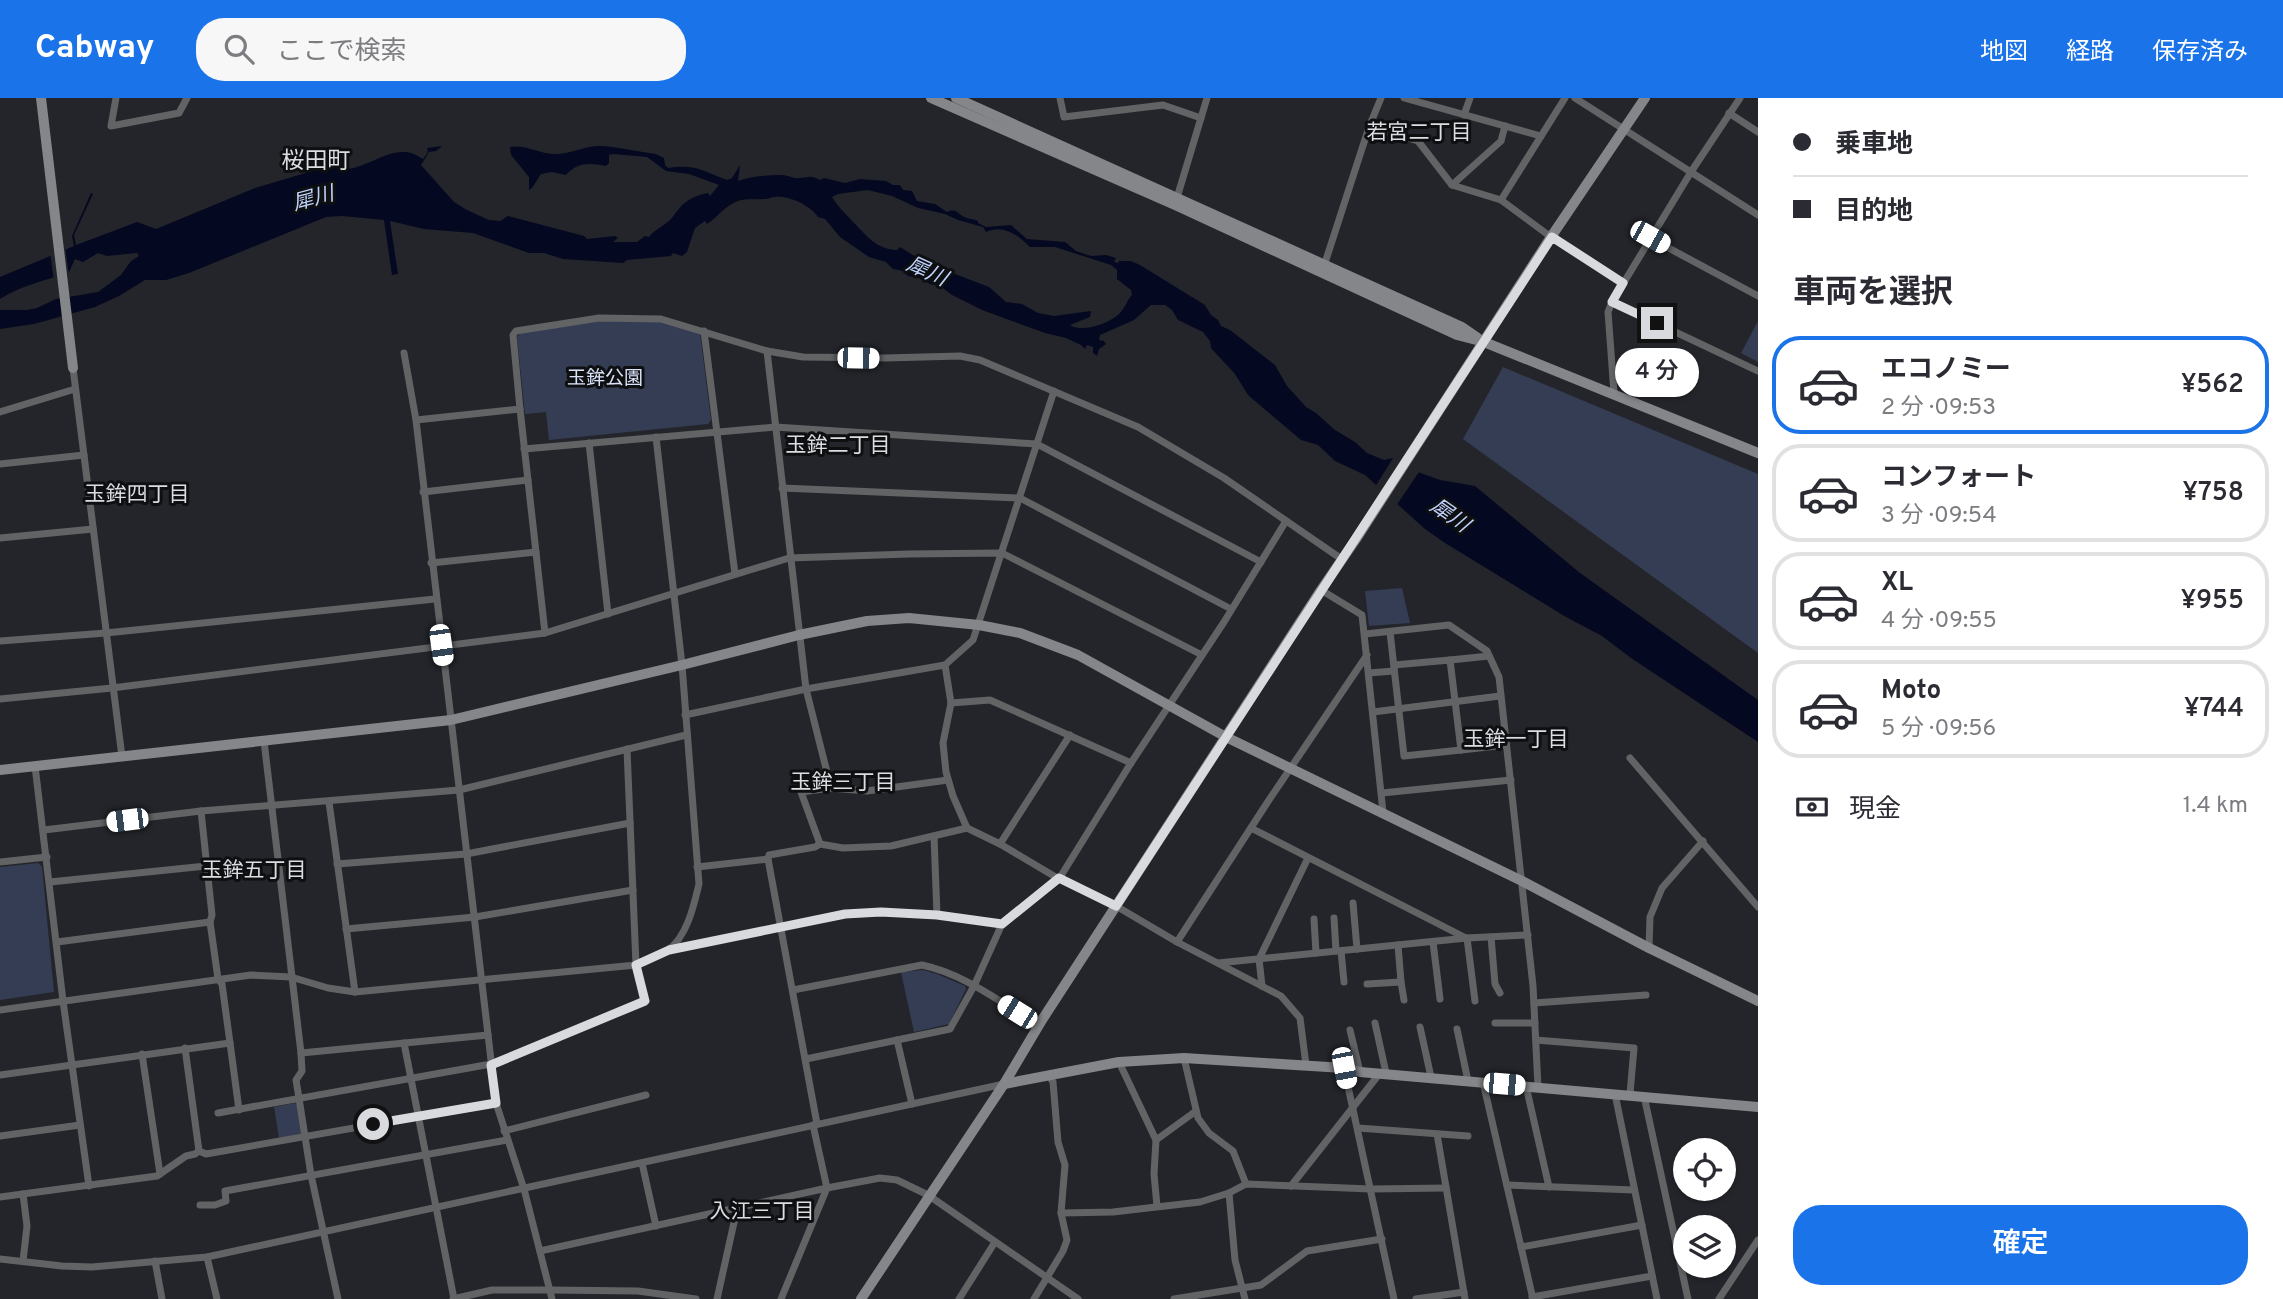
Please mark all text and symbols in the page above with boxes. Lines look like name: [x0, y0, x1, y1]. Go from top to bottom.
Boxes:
search box: [196, 18, 686, 81]
text: Cabway: [35, 28, 154, 70]
icon: search: [220, 30, 258, 68]
text: ここで検索: [276, 36, 406, 69]
text: 地図: [1980, 38, 2028, 68]
text: 経路: [2066, 38, 2114, 68]
text: 保存済み: [2152, 38, 2248, 68]
district label: 若宮二丁目: [1367, 120, 1472, 147]
text: 乗車地: [1835, 129, 1913, 162]
district label: 桜田町: [282, 148, 351, 177]
water label: 犀川: [290, 180, 339, 218]
text: 目的地: [1835, 196, 1913, 229]
car: [1627, 218, 1674, 256]
water label: 犀川: [902, 251, 953, 294]
text: 車両を選択: [1793, 274, 1953, 314]
route end: [1641, 307, 1673, 339]
car: [837, 347, 880, 369]
callout: 4 分: [1615, 348, 1699, 396]
icon: car: [1797, 354, 1860, 417]
text: エコノミー: [1881, 354, 2011, 387]
text: 4 分: [1635, 358, 1679, 387]
park label: 玉鉾公園: [567, 367, 643, 391]
text: ¥562: [2181, 369, 2244, 402]
text: 2 分 · 09:53: [1881, 394, 1996, 423]
district label: 玉鉾二丁目: [786, 433, 891, 460]
icon: car: [1797, 462, 1860, 525]
text: コンフォート: [1881, 462, 2036, 495]
text: ¥758: [2183, 477, 2244, 510]
district label: 玉鉾四丁目: [85, 482, 190, 509]
water label: 犀川: [1424, 493, 1476, 540]
text: 3 分 · 09:54: [1881, 502, 1997, 531]
text: XL: [1881, 567, 1913, 600]
icon: car: [1797, 570, 1860, 633]
text: ¥955: [2181, 585, 2244, 618]
text: 4 分 · 09:55: [1881, 607, 1997, 636]
car: [428, 623, 455, 667]
text: Moto: [1881, 675, 1941, 708]
icon: car: [1797, 678, 1860, 741]
text: ¥744: [2184, 693, 2244, 726]
text: 5 分 · 09:56: [1881, 715, 1996, 744]
district label: 玉鉾一丁目: [1464, 727, 1569, 754]
district label: 玉鉾三丁目: [791, 770, 896, 797]
icon: cash: [1793, 788, 1831, 826]
text: 1.4 km: [2183, 792, 2248, 821]
text: 現金: [1849, 794, 1901, 827]
car: [105, 807, 150, 833]
district label: 玉鉾五丁目: [202, 858, 307, 885]
car: [994, 992, 1041, 1032]
car: [1330, 1045, 1359, 1091]
car: [1483, 1072, 1526, 1096]
route start: [357, 1108, 389, 1140]
map controls: [1673, 1138, 1736, 1278]
button: locate: [1673, 1138, 1736, 1201]
district label: 入江三丁目: [710, 1199, 815, 1226]
button: 確定: [1793, 1205, 2248, 1285]
button: layers: [1673, 1215, 1736, 1278]

